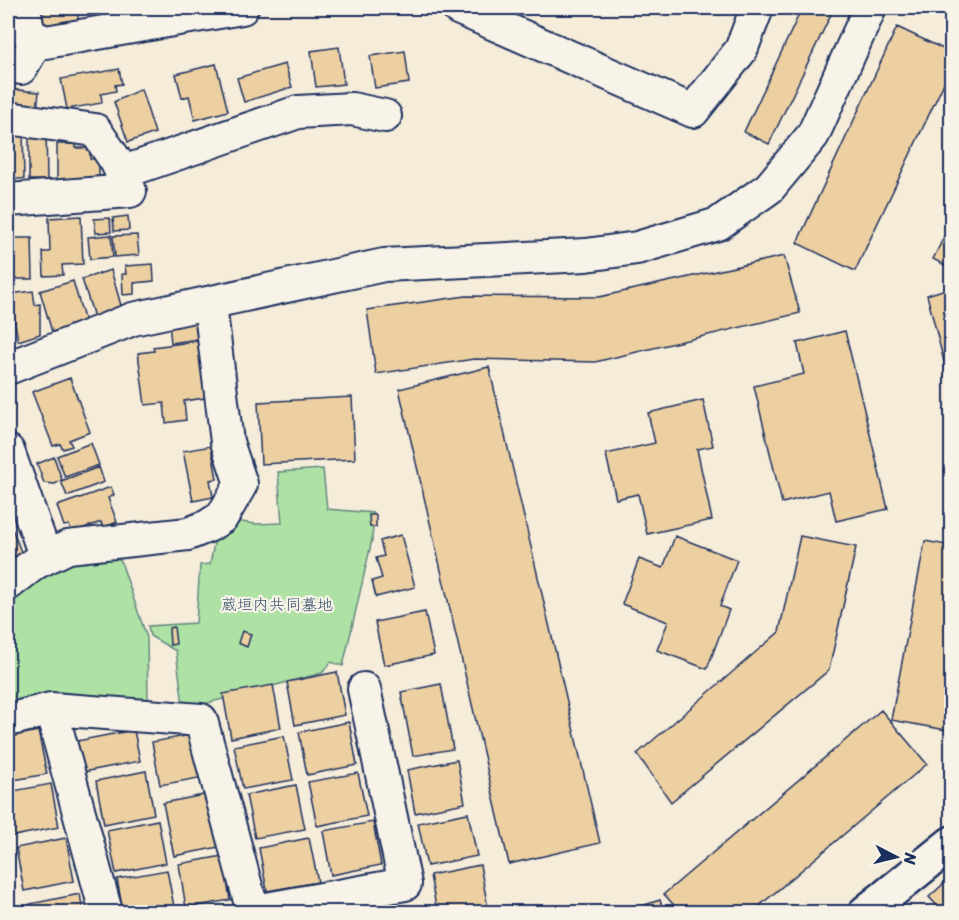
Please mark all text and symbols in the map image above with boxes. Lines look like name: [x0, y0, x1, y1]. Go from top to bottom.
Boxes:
park label: 蔵垣内共同墓地: [221, 590, 333, 619]
north arrow: [866, 827, 926, 887]
text: N: [895, 851, 926, 867]

